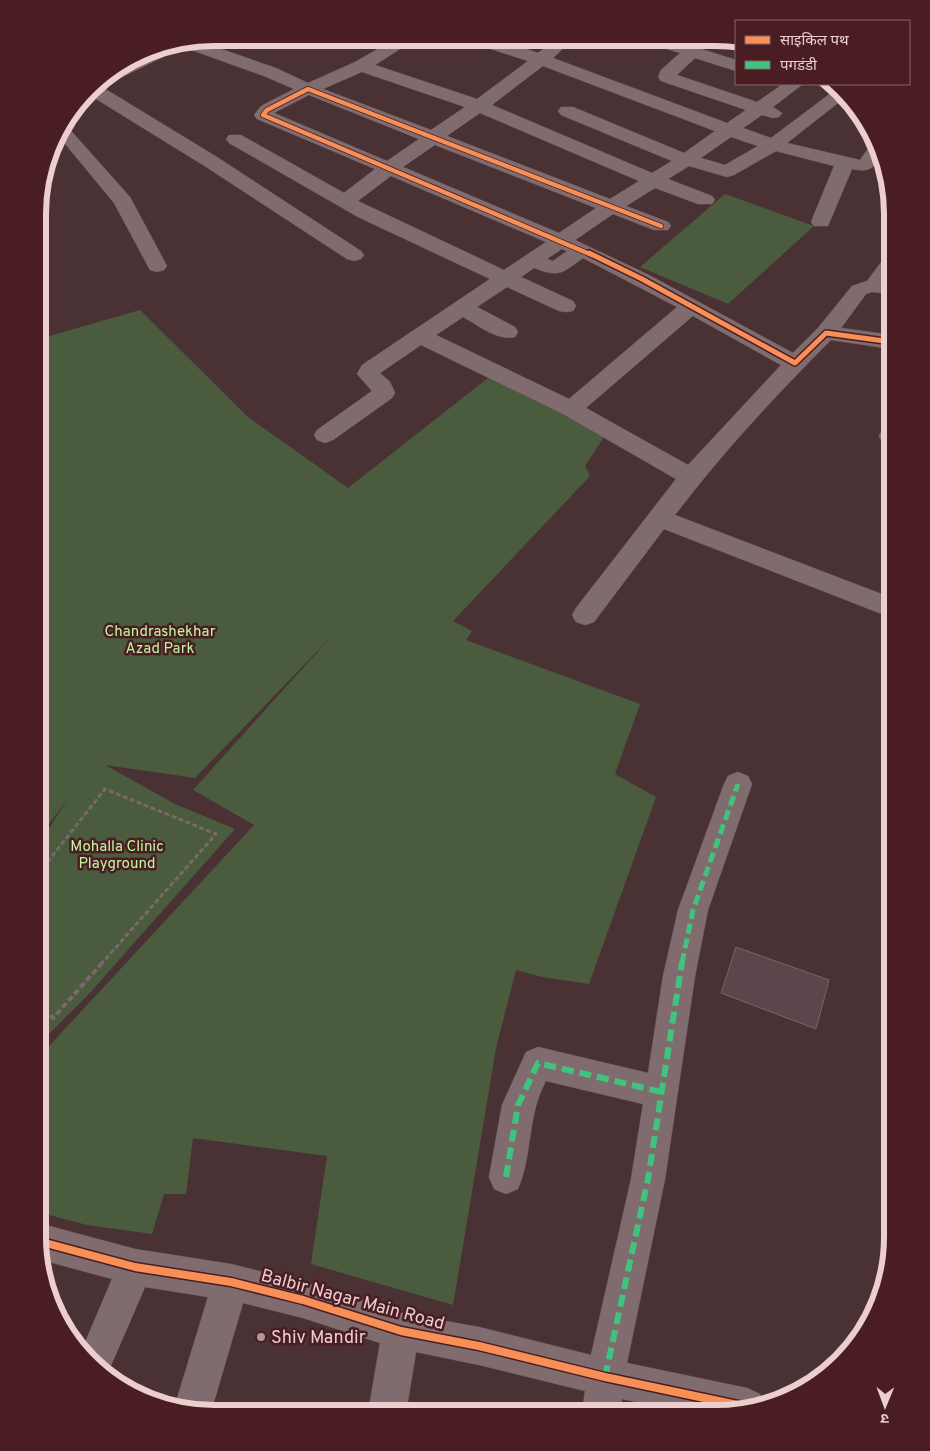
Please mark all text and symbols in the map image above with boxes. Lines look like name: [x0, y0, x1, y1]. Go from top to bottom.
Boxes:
legend: [735, 20, 910, 85]
text: साइकिल पथ: [780, 32, 849, 51]
text: पगडंडी: [780, 57, 818, 76]
park label: Chandrashekhar Azad Park: [104, 623, 216, 659]
park label: Mohalla Clinic Playground: [70, 838, 164, 874]
street label: Balbir Nagar Main Road: [258, 1265, 447, 1336]
place label: Shiv Mandir: [271, 1327, 366, 1350]
marker: Shiv Mandir: [255, 1331, 267, 1343]
north arrow: [860, 1381, 910, 1431]
text: उ: [880, 1409, 889, 1426]

